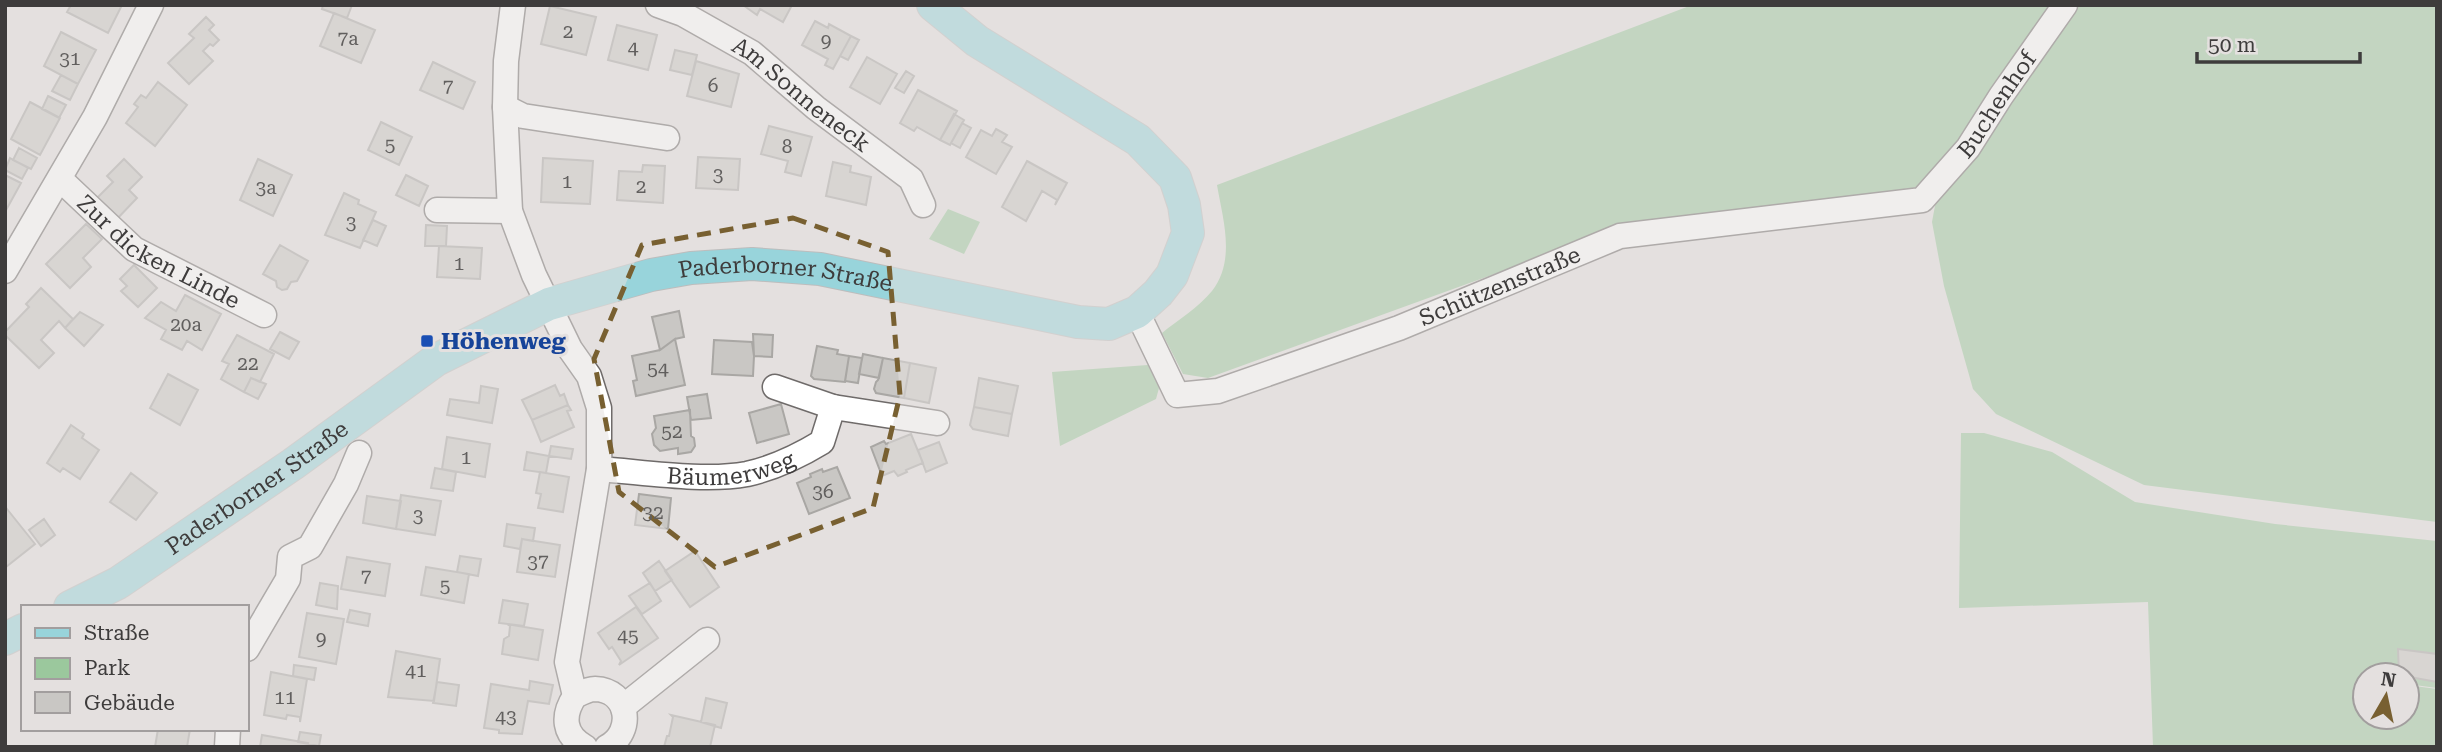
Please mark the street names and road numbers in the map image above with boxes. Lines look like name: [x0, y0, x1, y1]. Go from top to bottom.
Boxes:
street label: Am Sonneneck: [728, 31, 876, 158]
street label: Buchenhof: [1952, 45, 2042, 164]
street label: Zur dicken Linde: [72, 189, 245, 314]
street label: Schützenstraße: [1415, 241, 1584, 332]
street label: Paderborner Straße: [676, 250, 895, 297]
street label: Paderborner Straße: [160, 415, 353, 560]
street label: Bäumerweg: [666, 445, 799, 491]

